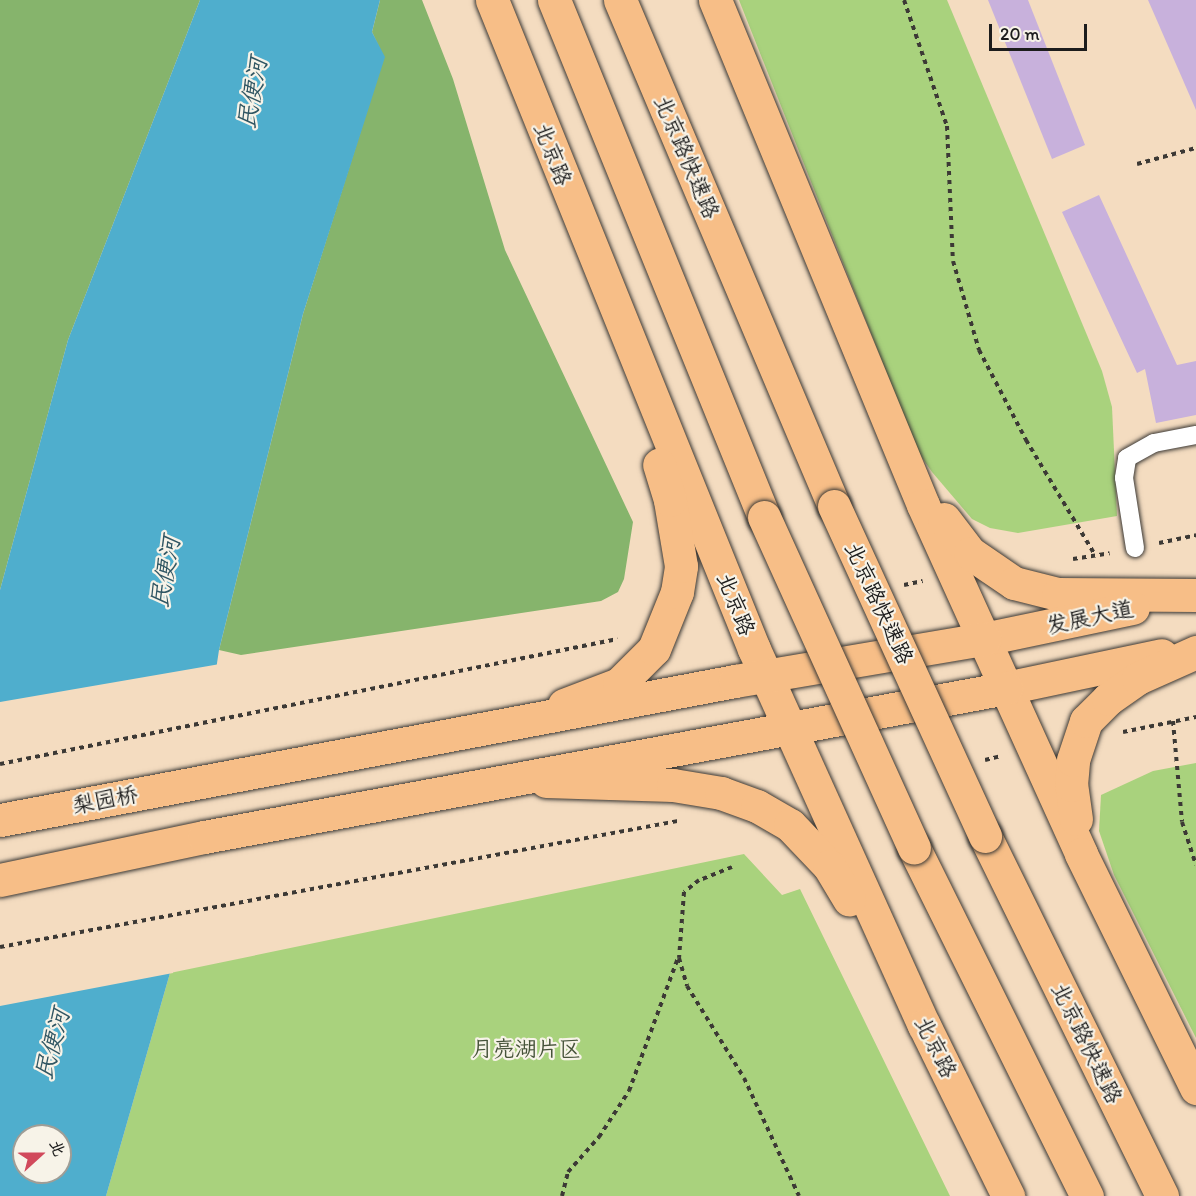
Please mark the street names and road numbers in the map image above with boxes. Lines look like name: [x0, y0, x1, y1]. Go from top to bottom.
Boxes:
street label: 北京路快速路: [649, 91, 725, 223]
street label: 北京路: [529, 118, 577, 190]
street label: 北京路快速路: [839, 538, 919, 668]
street label: 北京路: [711, 568, 761, 640]
street label: 发展大道: [1044, 595, 1136, 639]
street label: 梨园桥: [70, 781, 140, 819]
street label: 北京路快速路: [1046, 978, 1128, 1108]
street label: 北京路: [910, 1012, 962, 1082]

